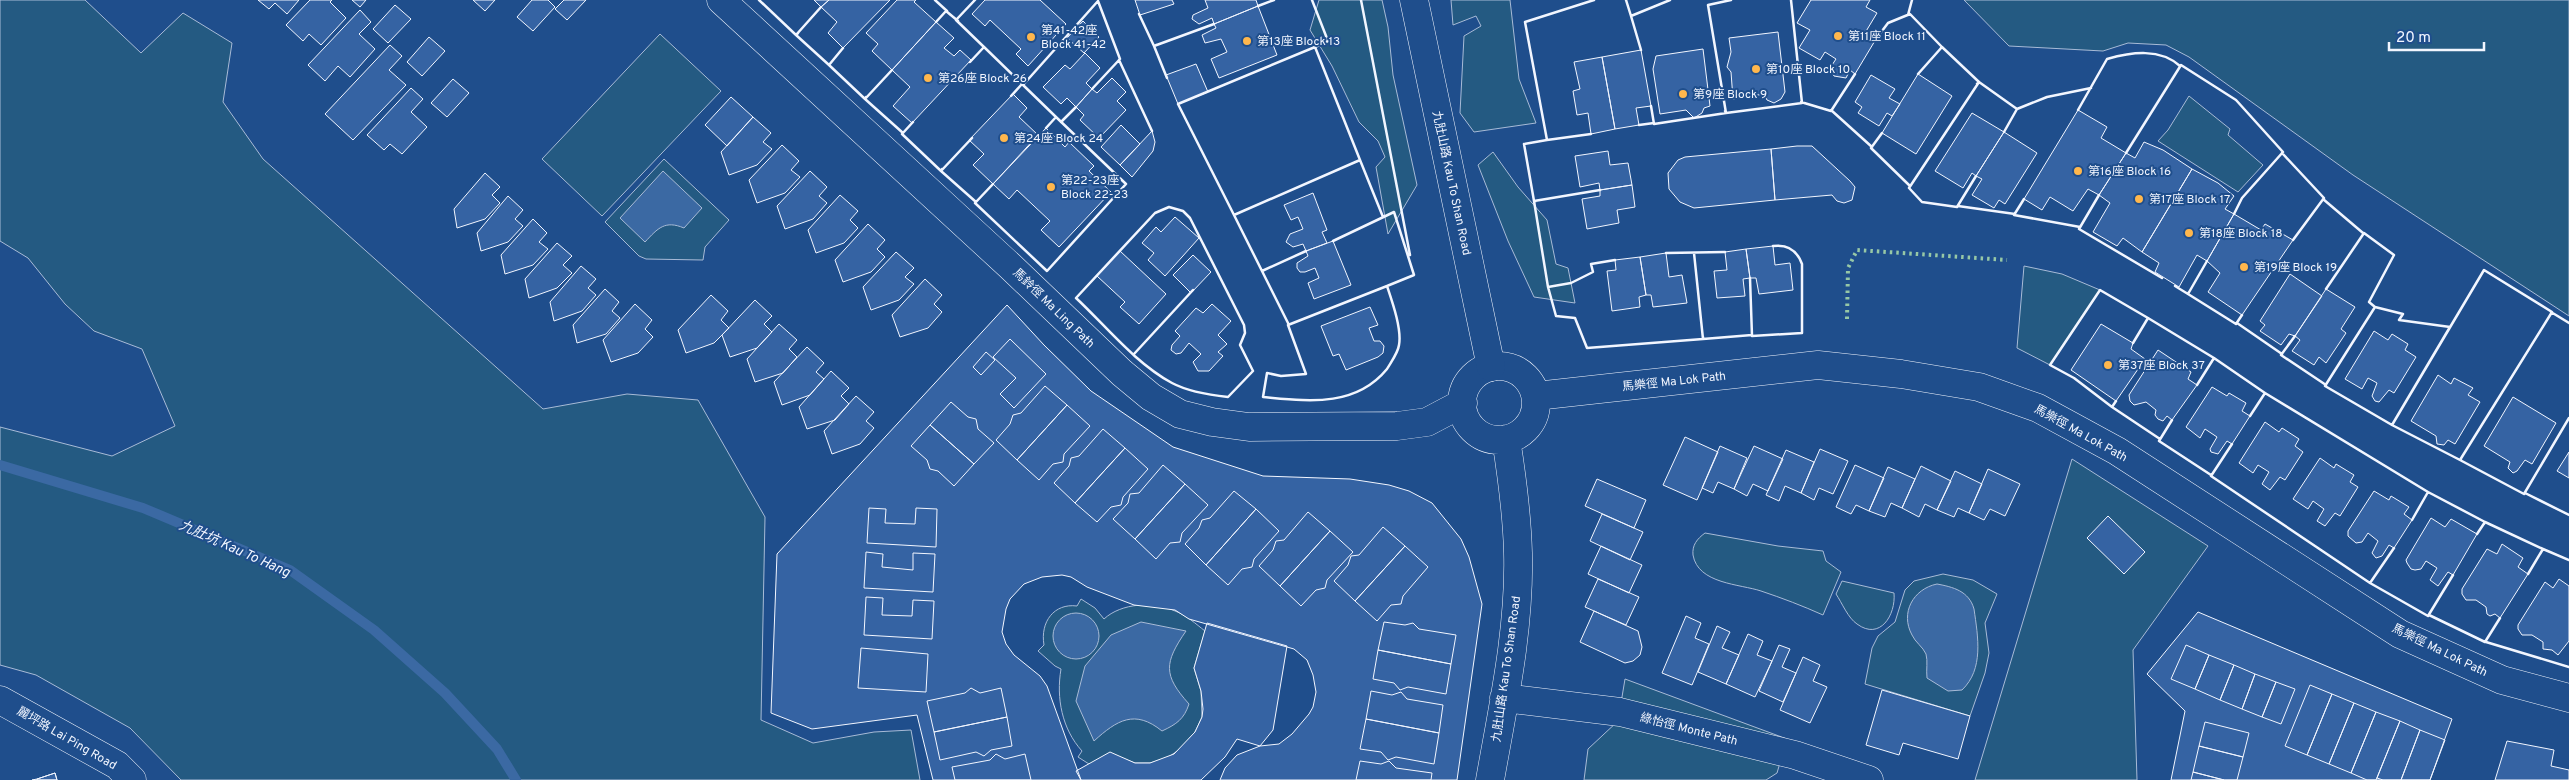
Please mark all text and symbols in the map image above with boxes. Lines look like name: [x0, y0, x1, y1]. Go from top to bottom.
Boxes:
scale bar: [2389, 20, 2484, 52]
place label: 第41-42座 Block 41-42: [1041, 23, 1106, 53]
place label: 第11座 Block 11: [1848, 29, 1926, 45]
text: 20 m: [2396, 29, 2431, 48]
marker: 第11座 Block 11: [1832, 30, 1844, 42]
marker: 第41-42座 Block 41-42: [1025, 31, 1037, 43]
place label: 第13座 Block 13: [1257, 34, 1340, 50]
marker: 第13座 Block 13: [1241, 35, 1253, 47]
place label: 第10座 Block 10: [1766, 62, 1850, 78]
marker: 第10座 Block 10: [1750, 63, 1762, 75]
place label: 第26座 Block 26: [938, 71, 1027, 87]
marker: 第26座 Block 26: [922, 72, 934, 84]
place label: 第9座 Block 9: [1693, 87, 1767, 103]
marker: 第9座 Block 9: [1677, 88, 1689, 100]
street label: 九肚山路 Kau To Shan Road: [1428, 110, 1474, 257]
place label: 第24座 Block 24: [1014, 131, 1103, 147]
marker: 第24座 Block 24: [998, 132, 1010, 144]
place label: 第16座 Block 16: [2088, 164, 2171, 180]
marker: 第16座 Block 16: [2072, 165, 2084, 177]
place label: 第22-23座 Block 22-23: [1061, 173, 1128, 203]
marker: 第22-23座 Block 22-23: [1045, 181, 1057, 193]
place label: 第17座 Block 17: [2149, 192, 2230, 208]
marker: 第17座 Block 17: [2133, 193, 2145, 205]
place label: 第18座 Block 18: [2199, 226, 2283, 242]
marker: 第18座 Block 18: [2183, 227, 2195, 239]
place label: 第19座 Block 19: [2254, 260, 2337, 276]
marker: 第19座 Block 19: [2238, 261, 2250, 273]
street label: 馬鈴徑 Ma Ling Path: [1009, 265, 1098, 352]
place label: 第37座 Block 37: [2118, 358, 2205, 374]
marker: 第37座 Block 37: [2102, 359, 2114, 371]
street label: 馬樂徑 Ma Lok Path: [1621, 369, 1727, 395]
street label: 馬樂徑 Ma Lok Path: [2031, 402, 2130, 466]
water label: 九肚坑 Kau To Hang: [176, 517, 293, 582]
street label: 九肚山路 Kau To Shan Road: [1489, 595, 1525, 743]
street label: 馬樂徑 Ma Lok Path: [2389, 621, 2490, 681]
street label: 麗坪路 Lai Ping Road: [14, 704, 119, 774]
street label: 綠怡徑 Monte Path: [1638, 710, 1739, 750]

